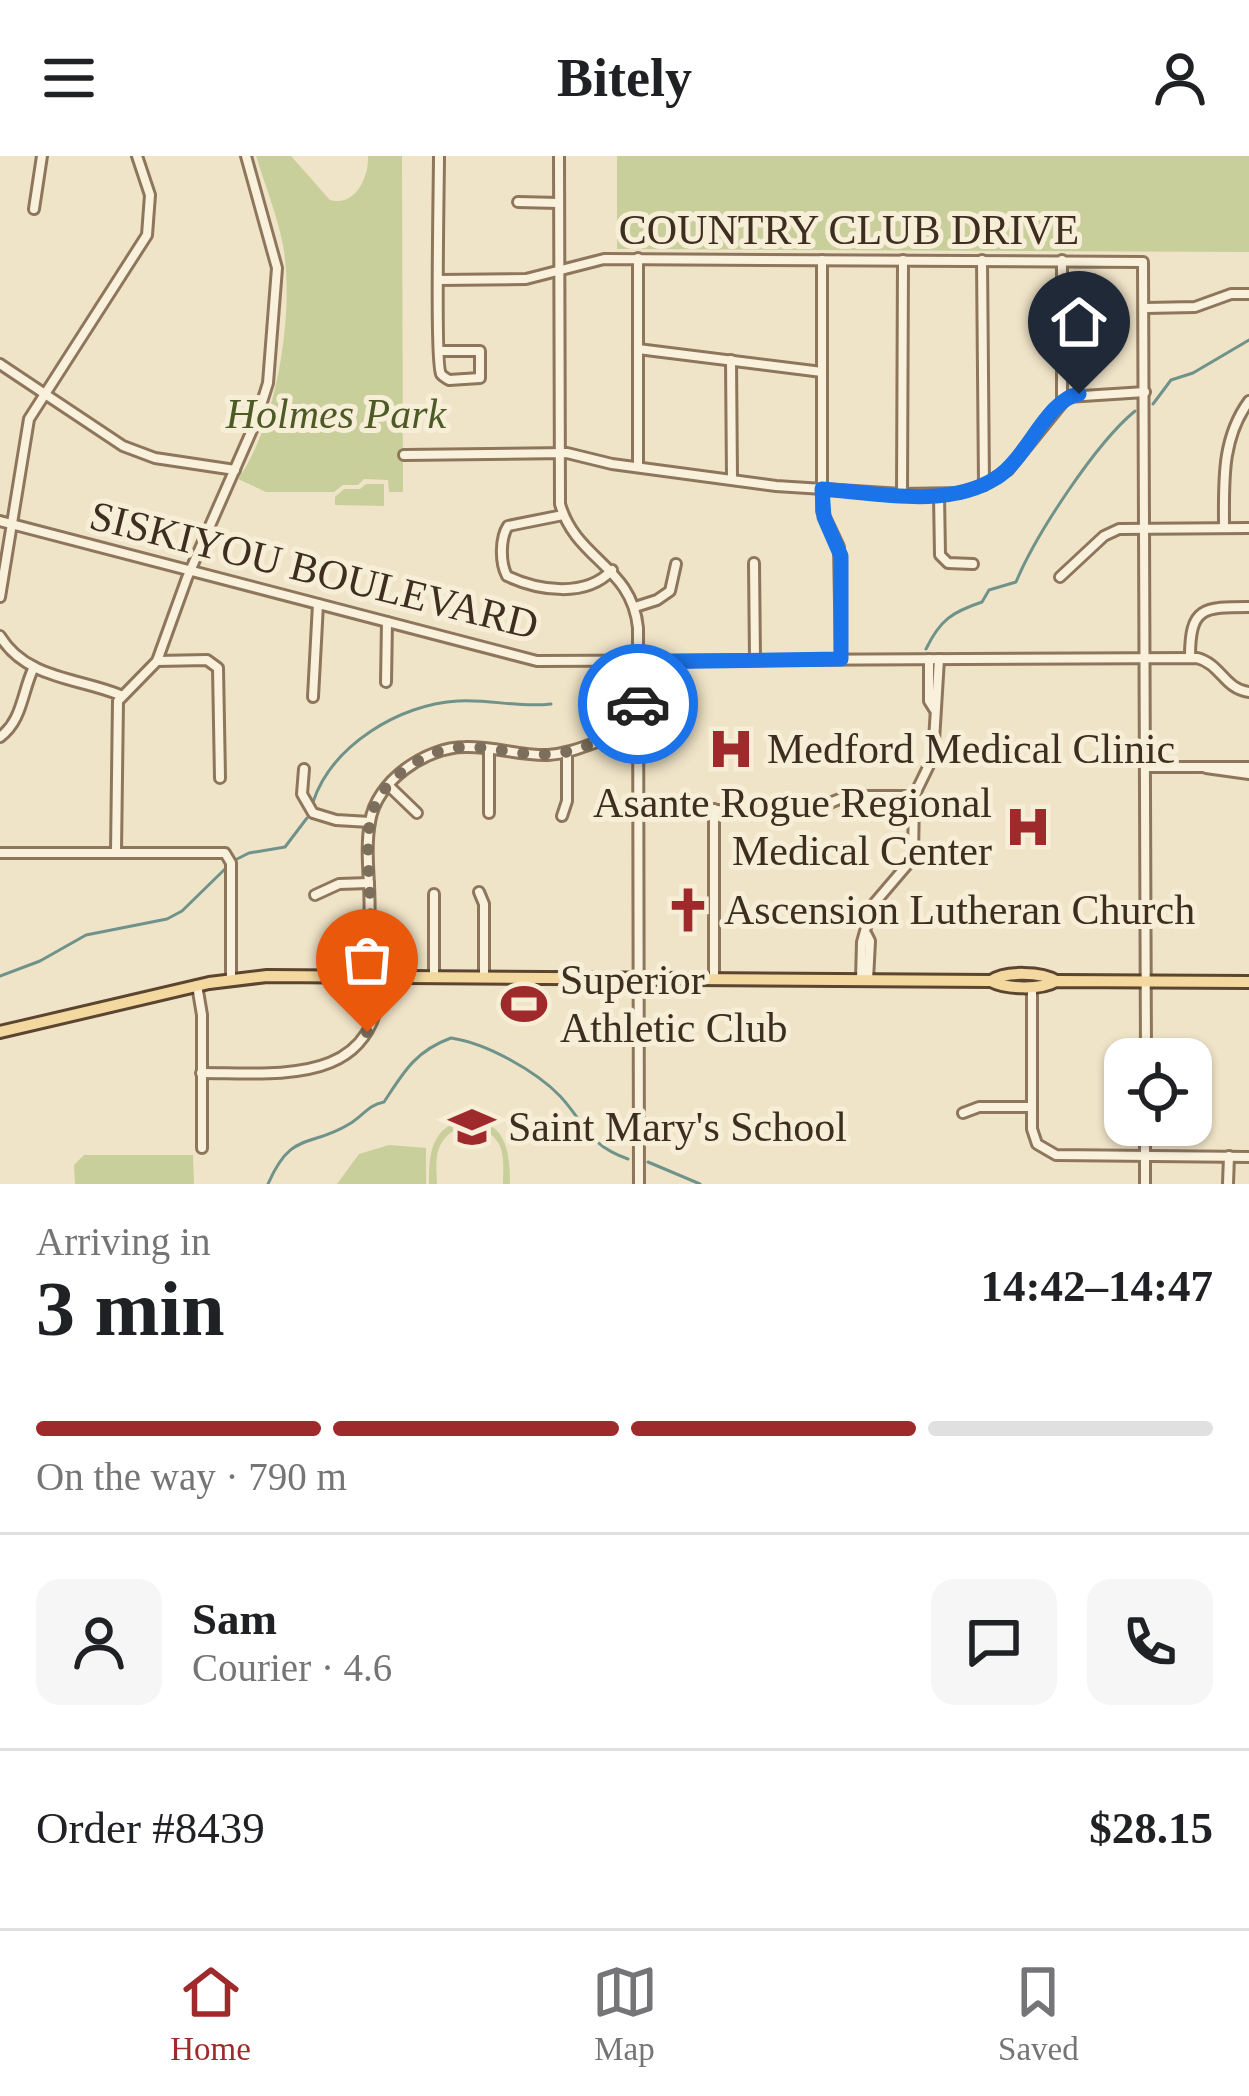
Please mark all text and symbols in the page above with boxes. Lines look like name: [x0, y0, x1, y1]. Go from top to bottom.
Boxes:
icon: menu: [36, 45, 102, 111]
icon: person: [1147, 45, 1213, 111]
text: Bitely: [557, 48, 692, 108]
street label: COUNTRY CLUB DRIVE: [619, 207, 1079, 253]
pin: [1028, 271, 1130, 394]
icon: home: [1046, 289, 1112, 355]
park label: Holmes Park: [225, 391, 448, 437]
street label: SISKIYOU BOULEVARD: [85, 492, 543, 648]
courier: [578, 644, 698, 764]
icon: car: [605, 671, 671, 737]
hospital icon: Medford Medical Clinic: [706, 724, 756, 774]
place label: Medford Medical Clinic: [767, 726, 1175, 772]
place label: Asante Rogue Regional Medical Center: [593, 780, 992, 874]
hospital icon: Asante Rogue Regional Medical Center: [1003, 802, 1053, 852]
church icon: Ascension Lutheran Church: [663, 885, 713, 935]
place label: Ascension Lutheran Church: [724, 887, 1195, 933]
pin: [316, 909, 418, 1032]
icon: bag: [334, 927, 400, 993]
place label: Superior Athletic Club: [560, 957, 787, 1051]
sports icon: Superior Athletic Club: [499, 979, 549, 1029]
map controls: [1104, 1038, 1212, 1146]
button: locate: [1104, 1038, 1212, 1146]
school or university icon: Saint Mary's School: [447, 1102, 497, 1152]
place label: Saint Mary's School: [508, 1104, 847, 1150]
text: Arriving in: [36, 1220, 210, 1263]
text: 14:42–14:47: [981, 1261, 1213, 1311]
text: 3 min: [36, 1265, 225, 1352]
text: On the way · 790 m: [36, 1455, 347, 1498]
button: person: [36, 1579, 162, 1705]
button: chat: [931, 1579, 1057, 1705]
button: phone: [1087, 1579, 1213, 1705]
text: Sam: [192, 1594, 277, 1644]
text: Courier · 4.6: [192, 1646, 392, 1689]
text: Order #8439: [36, 1803, 265, 1853]
text: $28.15: [1089, 1803, 1213, 1853]
tab: Home: [170, 1959, 251, 2068]
tab: Map: [592, 1959, 658, 2068]
tab: Saved: [998, 1959, 1079, 2068]

